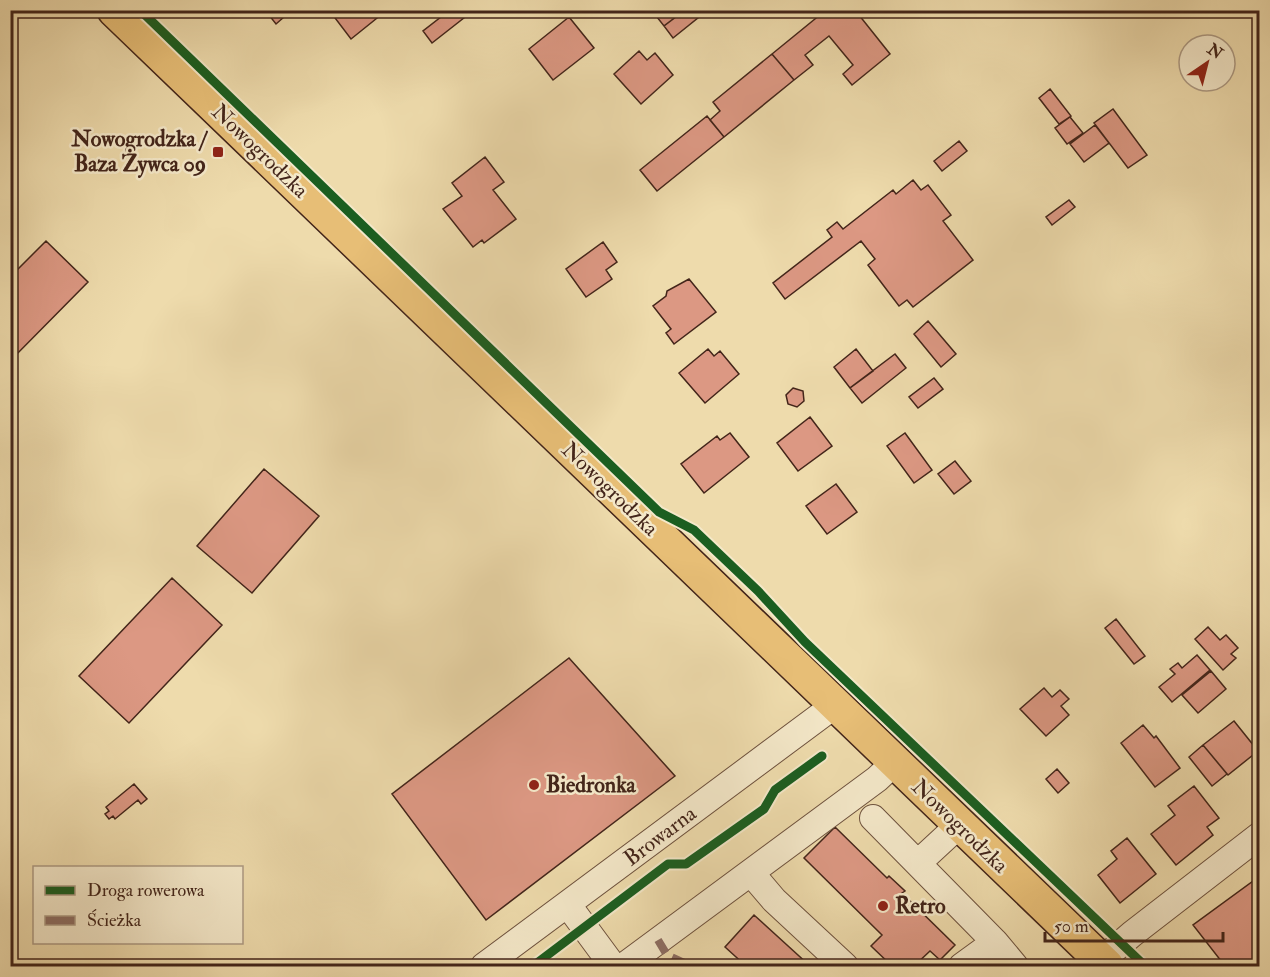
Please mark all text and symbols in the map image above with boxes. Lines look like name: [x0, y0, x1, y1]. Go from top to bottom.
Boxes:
north arrow: [1177, 33, 1237, 93]
text: N: [1203, 39, 1227, 64]
street label: Nowogrodzka: [206, 98, 315, 205]
place label: Nowogrodzka / Baza Żywca 09: [71, 125, 208, 179]
marker: Nowogrodzka / Baza Żywca 09: [211, 145, 225, 159]
street label: Nowogrodzka: [556, 436, 665, 543]
place label: Biedronka: [546, 771, 636, 799]
street label: Nowogrodzka: [906, 773, 1015, 880]
marker: Biedronka: [527, 778, 541, 792]
street label: Browarna: [618, 799, 703, 872]
legend: [33, 866, 243, 944]
text: Droga rowerowa: [87, 879, 205, 902]
place label: Retro: [895, 892, 946, 920]
marker: Retro: [876, 899, 890, 913]
scale bar: [1045, 905, 1224, 943]
text: Ścieżka: [87, 909, 142, 932]
text: 50 m: [1054, 915, 1089, 938]

